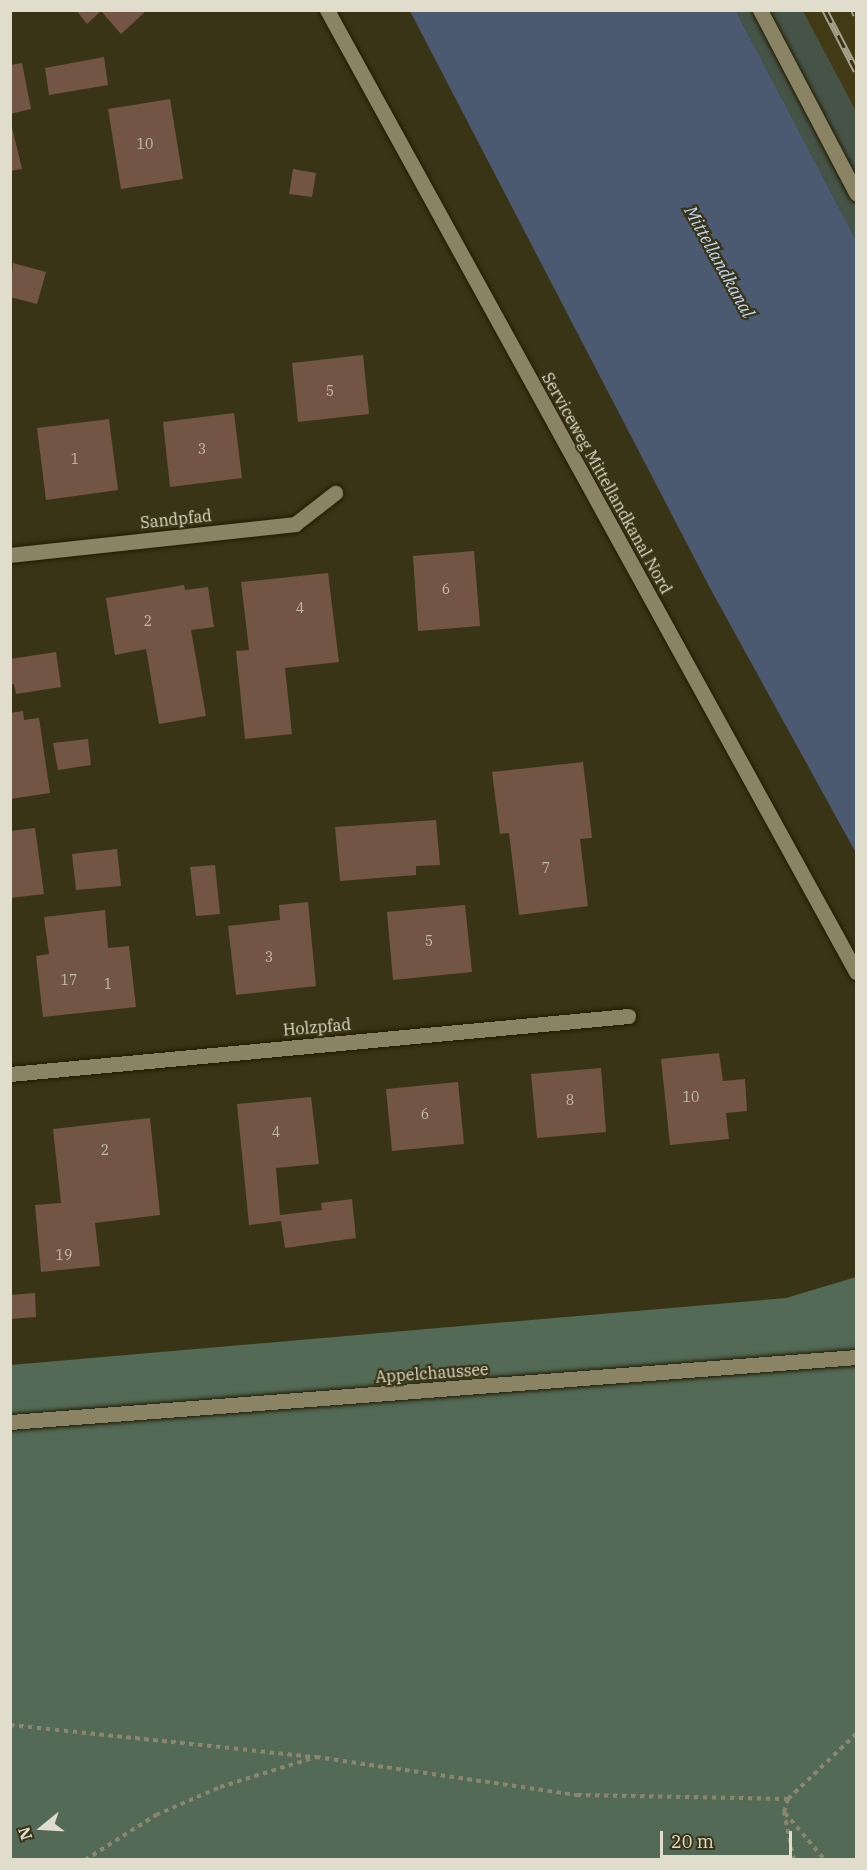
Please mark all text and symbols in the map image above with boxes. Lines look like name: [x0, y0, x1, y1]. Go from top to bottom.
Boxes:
house number: 10: [137, 136, 153, 152]
water label: Mittellandkanal: [679, 202, 759, 322]
street label: Serviceweg Mittellandkanal Nord: [538, 369, 676, 597]
house number: 5: [326, 383, 334, 399]
house number: 3: [198, 441, 206, 457]
house number: 1: [71, 451, 79, 467]
street label: Sandpfad: [139, 506, 213, 532]
house number: 6: [442, 581, 450, 597]
house number: 4: [296, 600, 304, 616]
house number: 2: [144, 613, 152, 629]
house number: 7: [542, 860, 550, 876]
house number: 5: [425, 933, 433, 949]
house number: 3: [265, 949, 273, 965]
house number: 17: [61, 972, 77, 988]
house number: 1: [104, 976, 112, 992]
street label: Holzpfad: [282, 1014, 352, 1040]
house number: 10: [683, 1089, 699, 1105]
house number: 8: [566, 1092, 574, 1108]
house number: 6: [421, 1106, 429, 1122]
house number: 4: [272, 1124, 280, 1140]
house number: 2: [101, 1142, 109, 1158]
house number: 19: [56, 1247, 72, 1263]
street label: Appelchaussee: [375, 1359, 489, 1387]
north arrow: [12, 1798, 72, 1858]
scale bar: [663, 1819, 795, 1857]
text: N: [13, 1824, 36, 1843]
text: 20 m: [671, 1830, 714, 1853]

